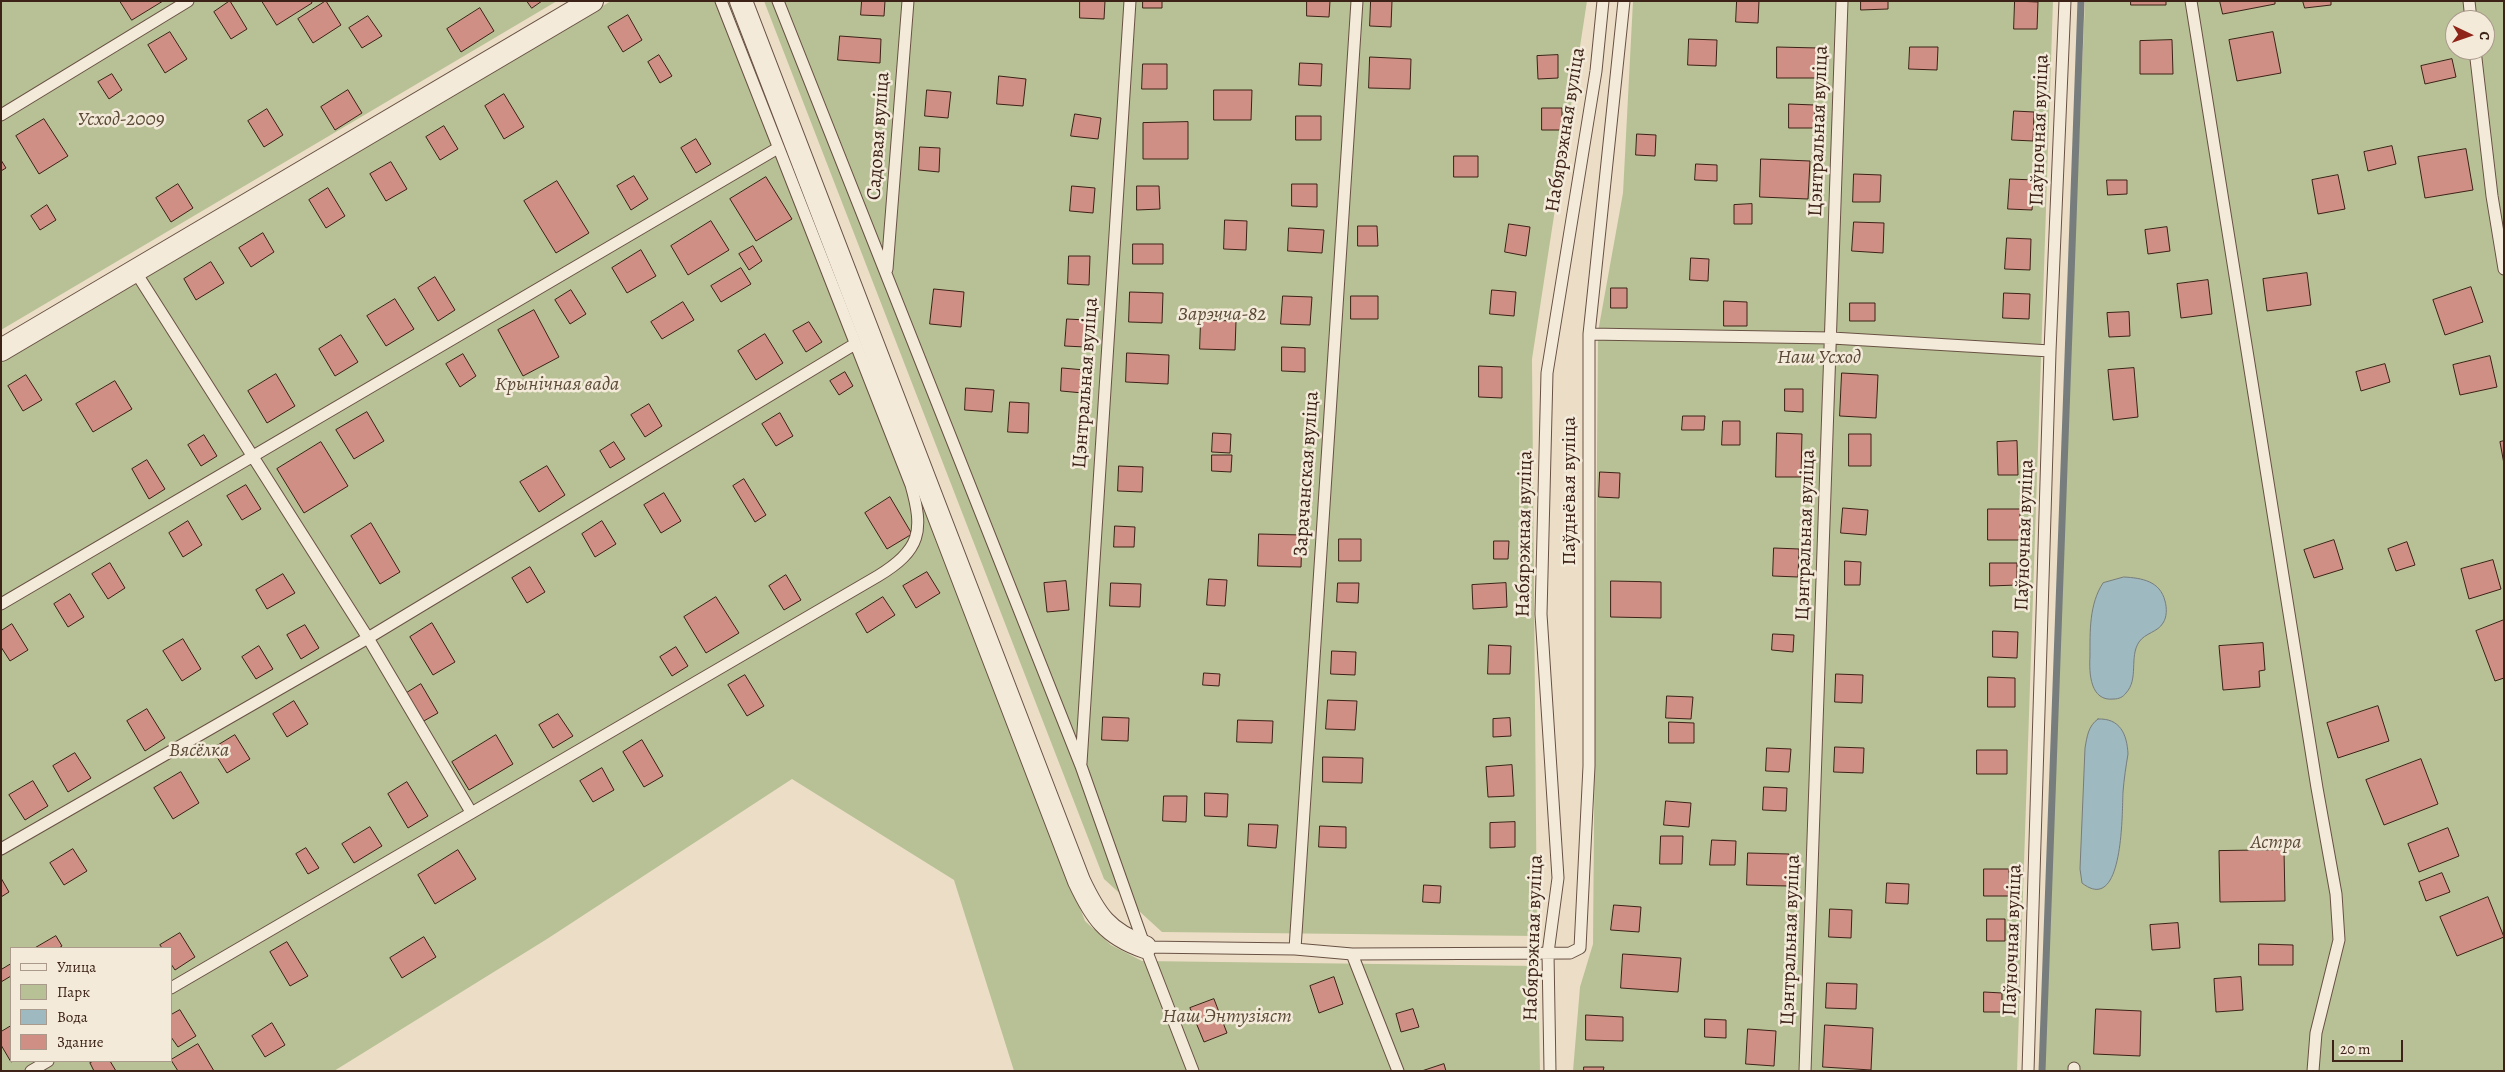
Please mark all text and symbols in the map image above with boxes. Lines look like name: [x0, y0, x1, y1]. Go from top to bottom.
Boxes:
north arrow: [2445, 10, 2495, 60]
text: С: [2475, 31, 2494, 41]
street label: Цэнтральная вуліца: [1804, 45, 1834, 217]
street label: Набярэжная вуліца: [1541, 46, 1591, 214]
street label: Паўночная вуліца: [2025, 54, 2055, 206]
street label: Садовая вуліца: [863, 71, 895, 201]
park label: Усход-2009: [78, 108, 164, 132]
street label: Цэнтральная вуліца: [1068, 297, 1104, 469]
park label: Зарэчча-82: [1178, 303, 1266, 327]
park label: Наш Усход: [1777, 346, 1861, 370]
park label: Крынічная вада: [495, 373, 619, 397]
street label: Зарачанская вуліца: [1289, 390, 1325, 558]
street label: Паўднёвая вуліца: [1558, 416, 1582, 566]
street label: Цэнтральная вуліца: [1791, 449, 1821, 621]
street label: Набярэжная вуліца: [1512, 450, 1538, 618]
street label: Паўночная вуліца: [2010, 459, 2040, 611]
park label: Вясёлка: [169, 739, 229, 763]
park label: Астра: [2250, 831, 2302, 855]
street label: Набярэжная вуліца: [1519, 854, 1549, 1022]
street label: Цэнтральная вуліца: [1776, 854, 1806, 1026]
street label: Паўночная вуліца: [1998, 864, 2028, 1016]
legend: [10, 947, 172, 1062]
text: Улица: [57, 957, 96, 977]
text: Парк: [57, 982, 90, 1002]
park label: Наш Энтузіяст: [1162, 1005, 1292, 1029]
text: Вода: [57, 1007, 88, 1027]
scale bar: [2335, 1030, 2406, 1062]
text: Здание: [57, 1032, 104, 1052]
text: 20 m: [2340, 1039, 2371, 1059]

